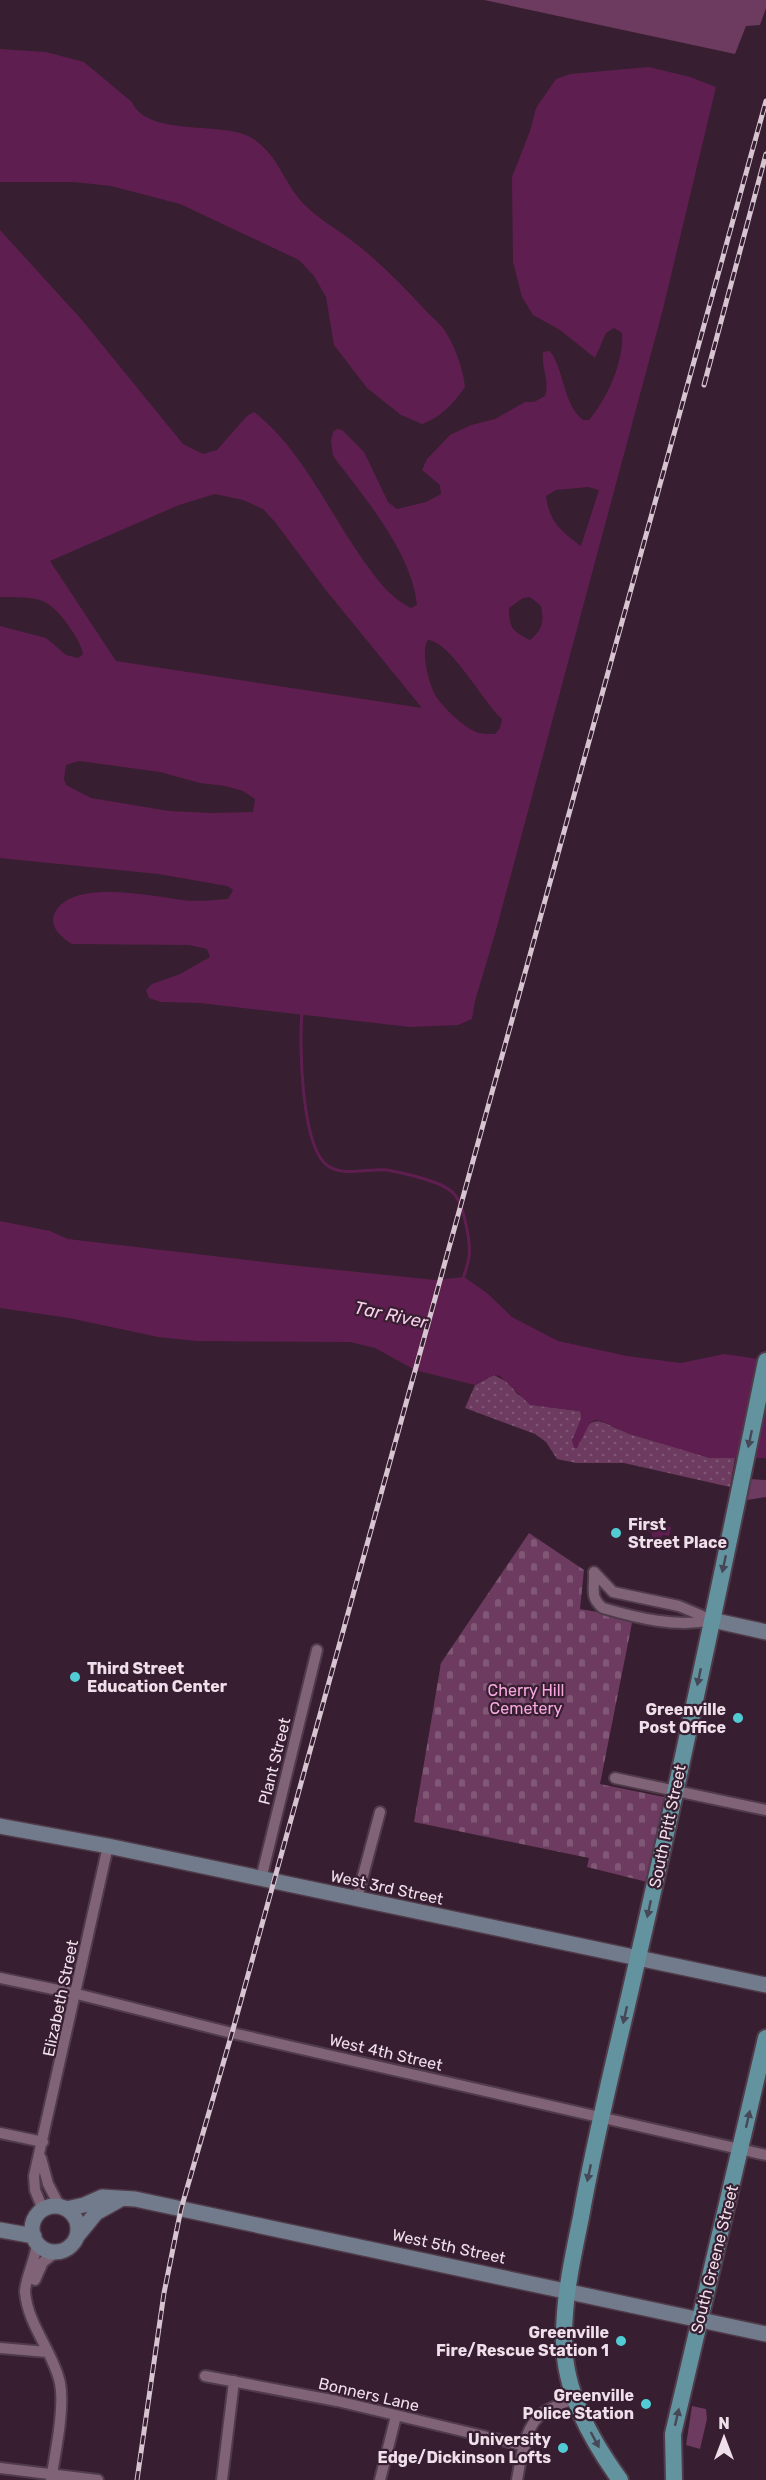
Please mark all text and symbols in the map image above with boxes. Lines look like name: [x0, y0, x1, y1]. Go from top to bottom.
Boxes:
water label: Tar River: [352, 1296, 431, 1334]
one-way arrow: [745, 1430, 754, 1449]
place label: First Street Place: [628, 1515, 727, 1552]
marker: First Street Place: [609, 1526, 623, 1540]
one-way arrow: [719, 1554, 728, 1573]
place label: Third Street Education Center: [87, 1659, 228, 1696]
one-way arrow: [694, 1668, 703, 1687]
marker: Third Street Education Center: [68, 1670, 82, 1684]
park label: Cherry Hill Cemetery: [488, 1681, 564, 1718]
place label: Greenville Post Office: [639, 1700, 726, 1737]
marker: Greenville Post Office: [731, 1711, 745, 1725]
street label: Plant Street: [254, 1716, 294, 1807]
street label: South Pitt Street: [645, 1763, 690, 1889]
street label: West 3rd Street: [329, 1866, 445, 1909]
one-way arrow: [644, 1899, 653, 1918]
street label: Elizabeth Street: [39, 1938, 82, 2058]
one-way arrow: [620, 2006, 629, 2025]
street label: West 4th Street: [327, 2030, 444, 2075]
one-way arrow: [743, 2110, 753, 2129]
one-way arrow: [584, 2164, 593, 2183]
street label: South Greene Street: [687, 2183, 742, 2335]
street label: West 5th Street: [390, 2225, 507, 2268]
place label: Greenville Fire/Rescue Station 1: [436, 2323, 609, 2360]
marker: Greenville Fire/Rescue Station 1: [614, 2334, 628, 2348]
street label: Bonners Lane: [317, 2374, 421, 2415]
place label: Greenville Police Station: [522, 2386, 634, 2423]
marker: Greenville Police Station: [639, 2397, 653, 2411]
one-way arrow: [673, 2407, 682, 2426]
north arrow: [694, 2408, 754, 2468]
text: N: [718, 2414, 730, 2433]
place label: University Edge/Dickinson Lofts: [377, 2430, 551, 2467]
one-way arrow: [590, 2432, 600, 2449]
marker: University Edge/Dickinson Lofts: [556, 2441, 570, 2455]

